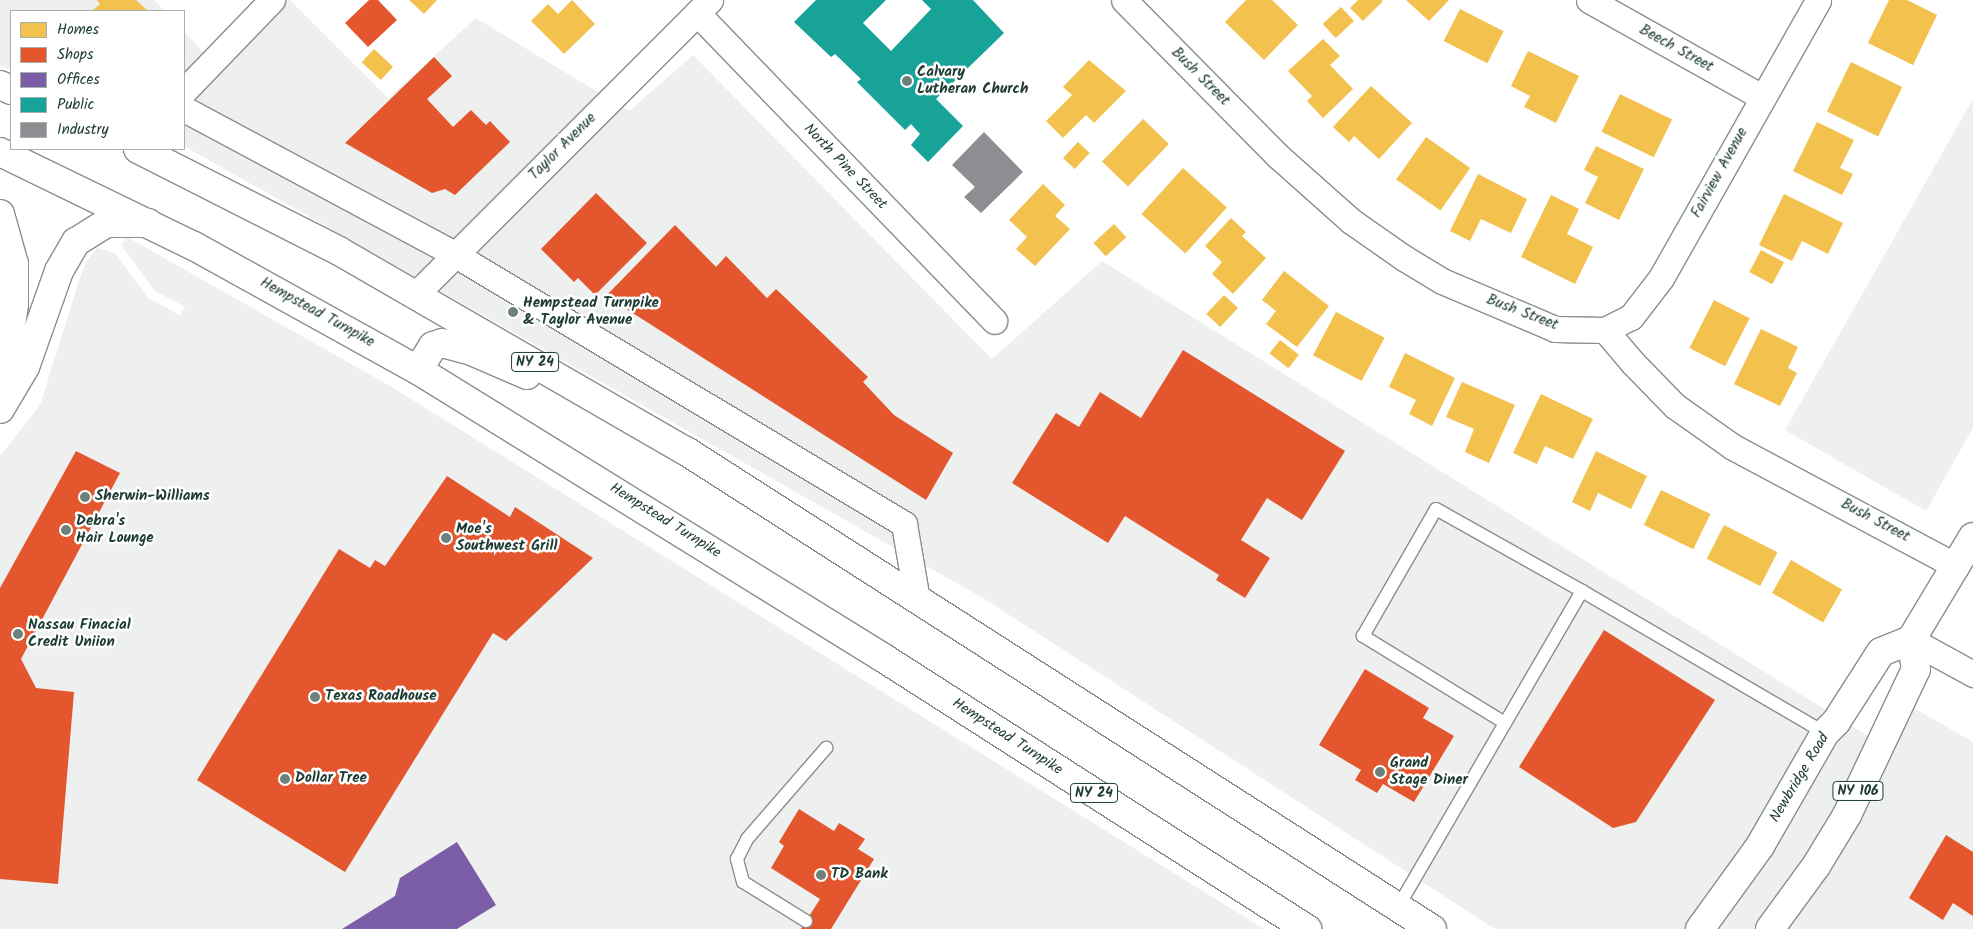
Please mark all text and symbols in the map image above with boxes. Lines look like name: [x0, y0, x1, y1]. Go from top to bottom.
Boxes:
legend: [10, 10, 185, 150]
text: Homes: [57, 18, 99, 42]
street label: Beech Street: [1636, 21, 1716, 77]
text: Shops: [57, 43, 93, 67]
street label: Bush Street: [1167, 44, 1233, 110]
place label: Calvary Lutheran Church: [917, 63, 1028, 98]
text: Offices: [57, 68, 100, 92]
marker: Calvary Lutheran Church: [901, 75, 913, 87]
text: Public: [57, 93, 94, 117]
street label: Taylor Avenue: [526, 110, 600, 184]
text: Industry: [57, 118, 109, 142]
street label: North Pine Street: [800, 120, 890, 214]
street label: Fairview Avenue: [1688, 125, 1752, 221]
street label: Hempstead Turnpike: [257, 274, 377, 352]
street label: Bush Street: [1484, 291, 1560, 335]
place label: Hempstead Turnpike & Taylor Avenue: [523, 294, 659, 329]
marker: Hempstead Turnpike & Taylor Avenue: [507, 306, 519, 318]
road number: NY 24: [510, 351, 560, 374]
street label: Hempstead Turnpike: [606, 479, 724, 563]
place label: Sherwin-Williams: [95, 488, 210, 506]
marker: Sherwin-Williams: [79, 491, 91, 503]
street label: Bush Street: [1838, 495, 1912, 547]
place label: Debra's Hair Lounge: [76, 512, 154, 547]
place label: Moe's Southwest Grill: [456, 520, 557, 555]
marker: Debra's Hair Lounge: [60, 524, 72, 536]
marker: Moe's Southwest Grill: [440, 532, 452, 544]
place label: Nassau Finacial Credit Uniion: [28, 616, 131, 651]
marker: Nassau Finacial Credit Uniion: [12, 628, 24, 640]
place label: Texas Roadhouse: [325, 688, 437, 706]
marker: Texas Roadhouse: [309, 691, 321, 703]
street label: Hempstead Turnpike: [948, 695, 1066, 779]
street label: Newbridge Road: [1766, 730, 1834, 826]
place label: Grand Stage Diner: [1390, 754, 1468, 789]
marker: Grand Stage Diner: [1374, 766, 1386, 778]
place label: Dollar Tree: [295, 770, 367, 788]
marker: Dollar Tree: [279, 773, 291, 785]
road number: NY 106: [1832, 779, 1884, 802]
road number: NY 24: [1069, 781, 1119, 804]
place label: TD Bank: [831, 866, 888, 884]
marker: TD Bank: [815, 869, 827, 881]

